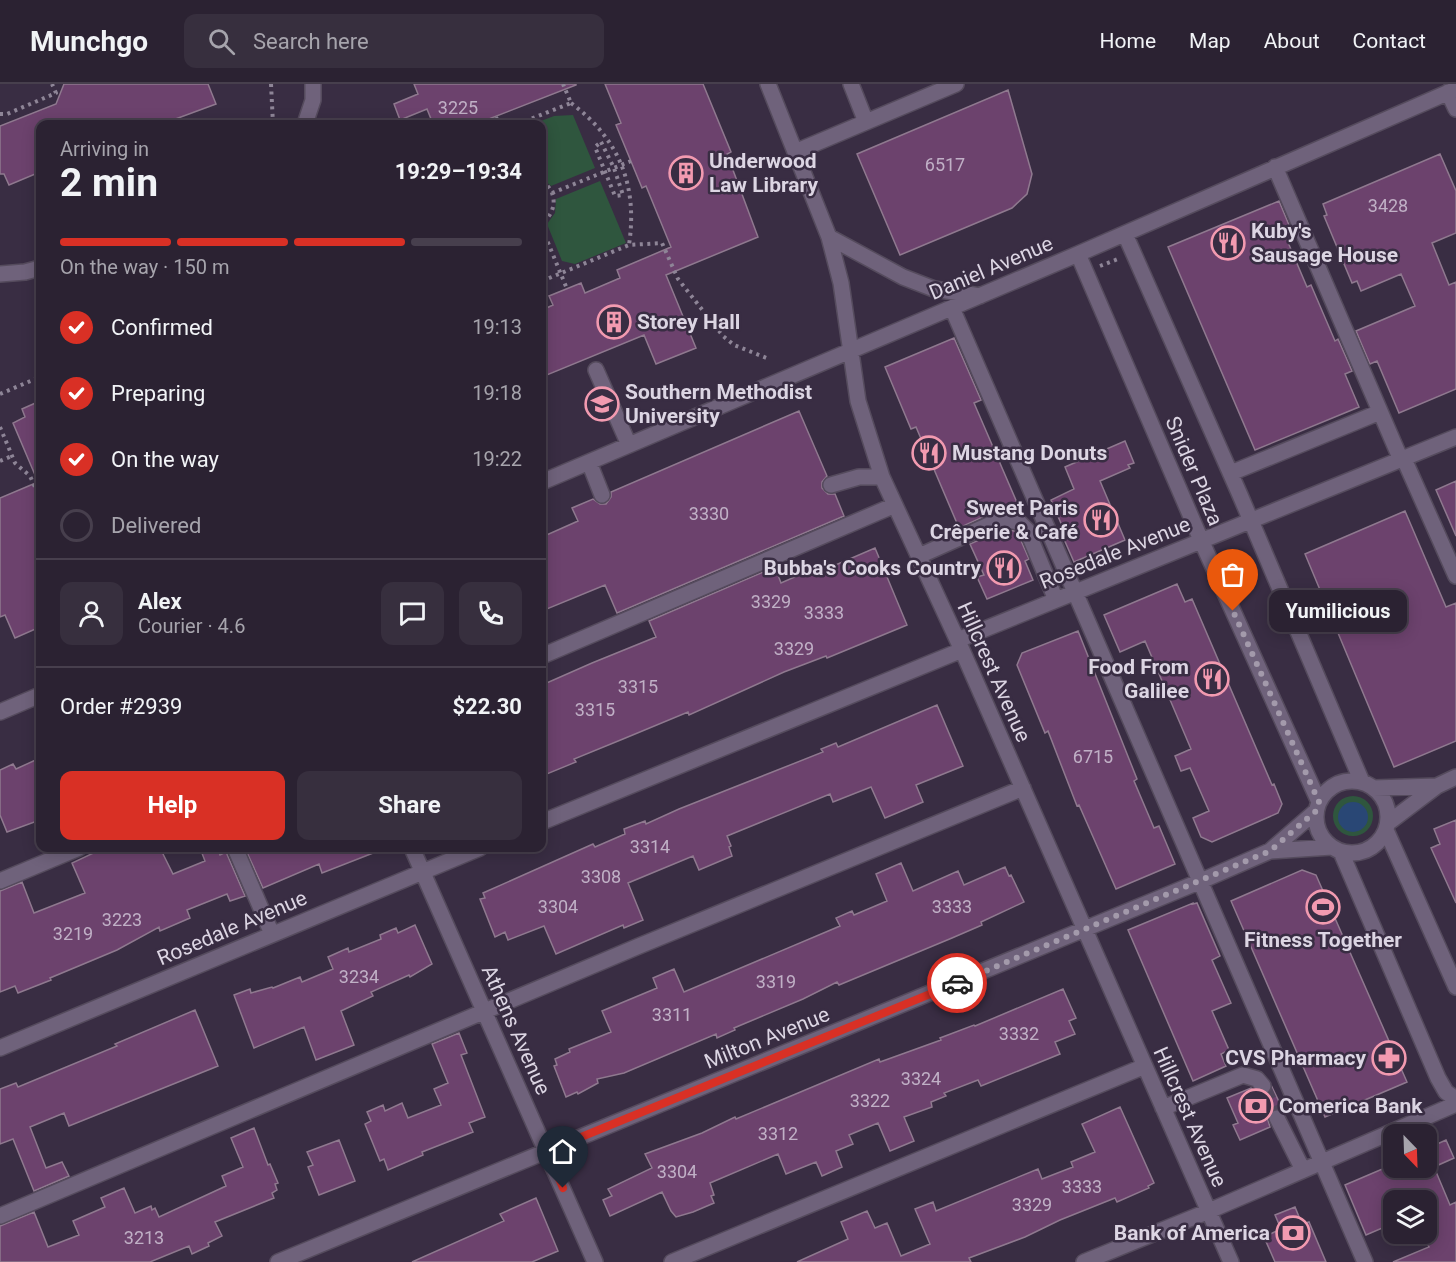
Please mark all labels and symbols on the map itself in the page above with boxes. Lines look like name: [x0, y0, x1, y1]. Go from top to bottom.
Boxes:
house number: 3225: [438, 97, 478, 118]
place label: Underwood Law Library: [709, 149, 818, 197]
house number: 6517: [925, 154, 965, 175]
building icon: Underwood Law Library: [668, 155, 704, 191]
house number: 3428: [1368, 195, 1408, 216]
place label: Kuby's Sausage House: [1251, 219, 1398, 267]
restaurant icon: Kuby's Sausage House: [1210, 225, 1246, 261]
street label: Daniel Avenue: [926, 231, 1056, 305]
building icon: Storey Hall: [596, 304, 632, 340]
place label: Storey Hall: [637, 310, 740, 334]
place label: Southern Methodist University: [625, 380, 812, 428]
school or university icon: Southern Methodist University: [584, 386, 620, 422]
street label: Snider Plaza: [1160, 413, 1228, 529]
restaurant icon: Mustang Donuts: [911, 435, 947, 471]
place label: Mustang Donuts: [952, 441, 1107, 465]
place label: Sweet Paris Crêperie & Café: [930, 496, 1078, 544]
restaurant icon: Sweet Paris Crêperie & Café: [1083, 502, 1119, 538]
house number: 3330: [689, 503, 729, 524]
street label: Rosedale Avenue: [1036, 512, 1194, 594]
pin: [1207, 549, 1258, 611]
restaurant icon: Bubba's Cooks Country: [986, 550, 1022, 586]
place label: Bubba's Cooks Country: [763, 556, 981, 580]
callout: Yumilicious: [1269, 590, 1407, 632]
house number: 3329: [751, 591, 791, 612]
street label: Hillcrest Avenue: [952, 598, 1036, 746]
house number: 3333: [804, 602, 844, 623]
house number: 3329: [774, 638, 814, 659]
place label: Food From Galilee: [1088, 655, 1189, 703]
restaurant icon: Food From Galilee: [1194, 661, 1230, 697]
house number: 3315: [618, 676, 658, 697]
house number: 3315: [575, 699, 615, 720]
house number: 6715: [1073, 746, 1113, 767]
house number: 3314: [630, 836, 670, 857]
house number: 3308: [581, 866, 621, 887]
street label: Rosedale Avenue: [154, 886, 310, 970]
sports icon: Fitness Together: [1305, 889, 1341, 925]
house number: 3304: [538, 896, 578, 917]
house number: 3333: [932, 896, 972, 917]
house number: 3223: [102, 909, 142, 930]
house number: 3219: [53, 923, 93, 944]
place label: Fitness Together: [1244, 928, 1402, 952]
courier: [927, 953, 987, 1013]
street label: Athens Avenue: [477, 961, 555, 1099]
house number: 3234: [339, 966, 379, 987]
house number: 3319: [756, 971, 796, 992]
street label: Milton Avenue: [701, 1002, 833, 1074]
house number: 3311: [652, 1004, 692, 1025]
house number: 3332: [999, 1023, 1039, 1044]
pharmacy icon: CVS Pharmacy: [1371, 1040, 1407, 1076]
street label: Hillcrest Avenue: [1148, 1043, 1232, 1191]
place label: CVS Pharmacy: [1225, 1046, 1366, 1070]
house number: 3324: [901, 1068, 941, 1089]
bank icon: Comerica Bank: [1238, 1088, 1274, 1124]
house number: 3322: [850, 1090, 890, 1111]
place label: Comerica Bank: [1279, 1094, 1423, 1118]
house number: 3312: [758, 1123, 798, 1144]
north arrow: [1383, 1124, 1437, 1178]
pin: [537, 1126, 588, 1188]
house number: 3304: [657, 1161, 697, 1182]
house number: 3333: [1062, 1176, 1102, 1197]
house number: 3329: [1012, 1194, 1052, 1215]
bank icon: Bank of America: [1275, 1215, 1311, 1251]
place label: Bank of America: [1114, 1221, 1270, 1245]
house number: 3213: [124, 1227, 164, 1248]

